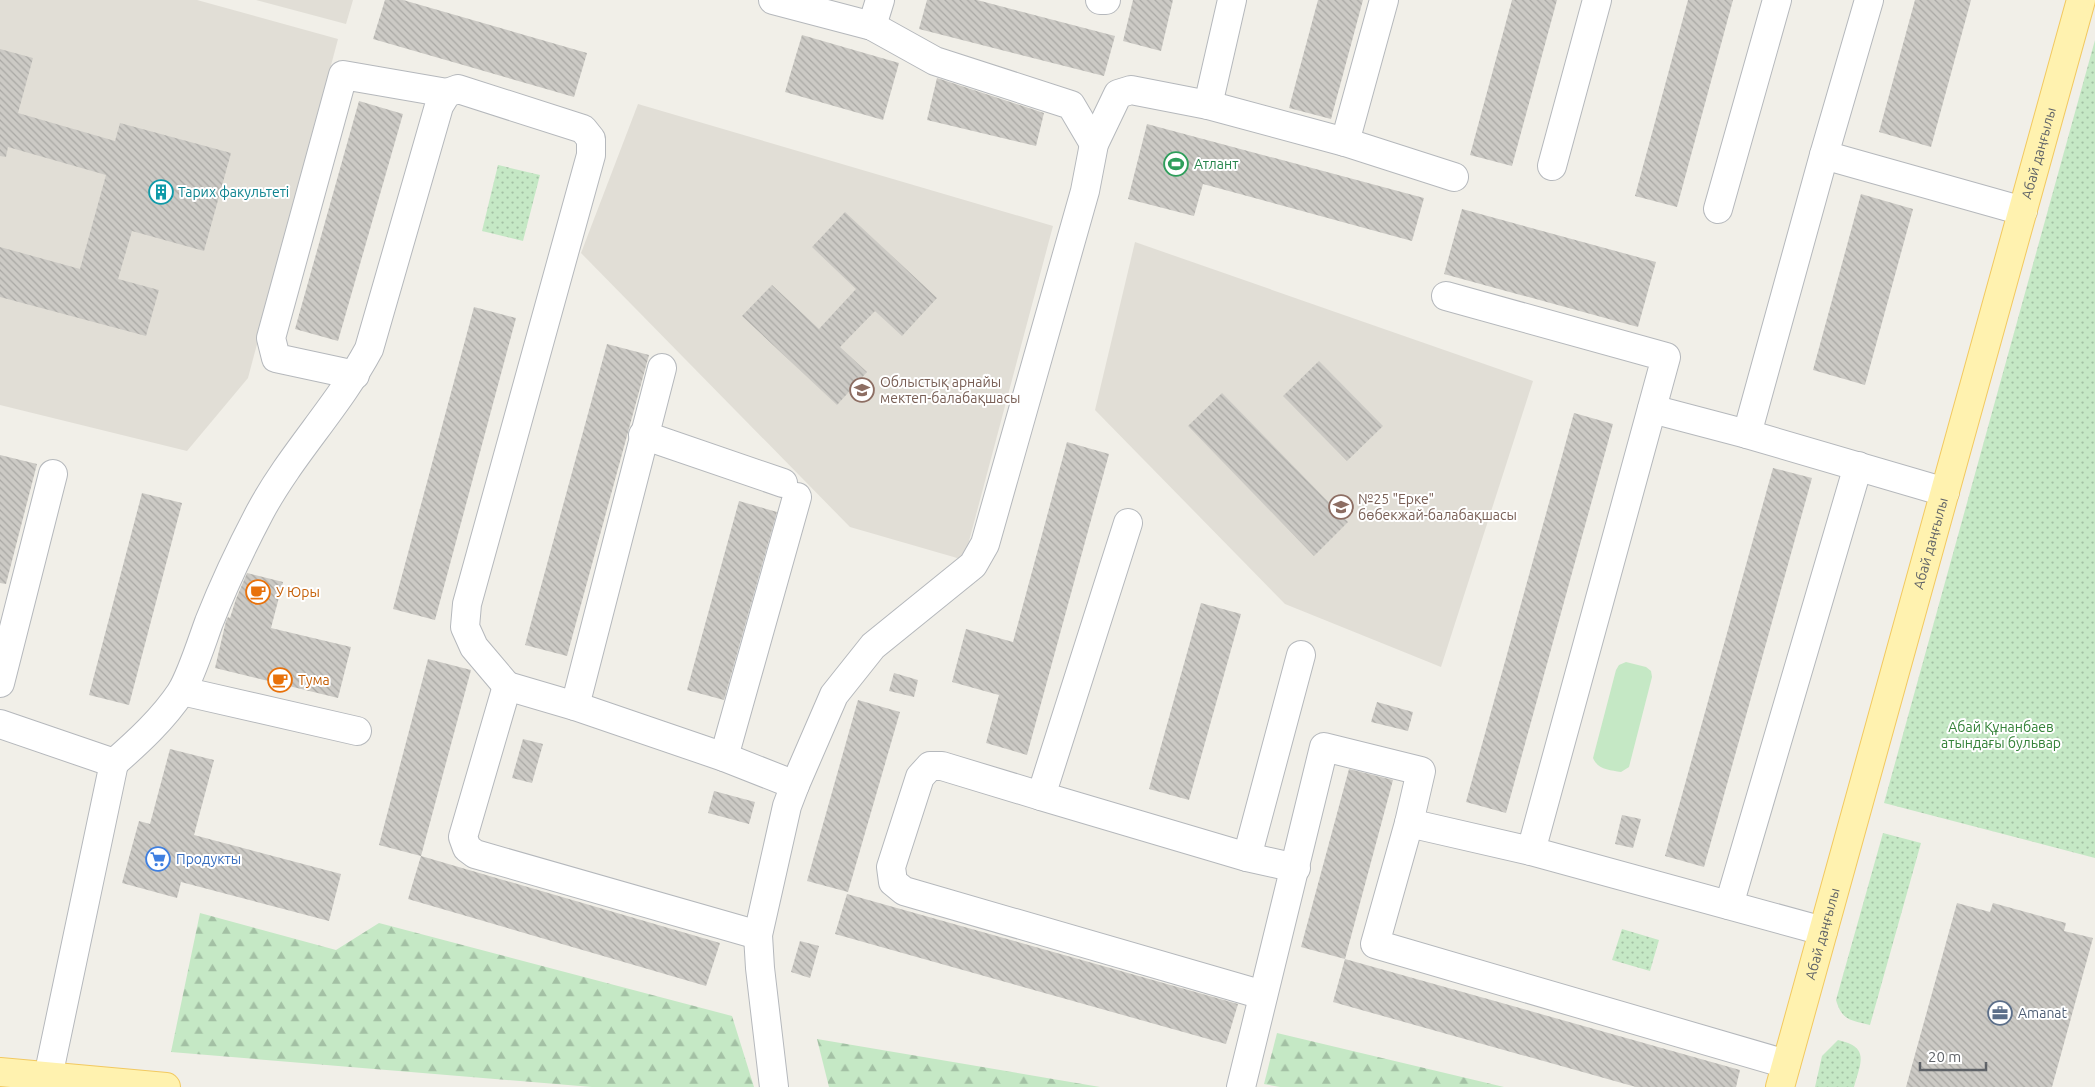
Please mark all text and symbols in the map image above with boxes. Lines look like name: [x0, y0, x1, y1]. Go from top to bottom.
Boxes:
street label: Абай даңғылы: [2018, 105, 2059, 201]
sports icon: Атлант: [1163, 151, 1189, 177]
place label: Атлант: [1194, 156, 1238, 172]
building icon: Тарих факультеті: [148, 179, 174, 205]
place label: Тарих факультеті: [178, 184, 289, 200]
place label: Облыстық арнайы мектеп-балабақшасы: [880, 374, 1020, 406]
school or university icon: Облыстық арнайы мектеп-балабақшасы: [849, 377, 875, 403]
place label: №25 "Ерке" бөбекжай-балабақшасы: [1358, 491, 1517, 523]
school or university icon: №25 "Ерке" бөбекжай-балабақшасы: [1328, 494, 1354, 520]
street label: Абай даңғылы: [1910, 496, 1951, 591]
cafe icon: У Юры: [245, 579, 271, 605]
place label: У Юры: [276, 584, 320, 600]
cafe icon: Тума: [267, 667, 293, 693]
place label: Тума: [298, 672, 330, 688]
park label: Абай Құнанбаев атындағы бульвар: [1941, 719, 2061, 751]
supermarket icon: Продукты: [145, 846, 171, 872]
place label: Продукты: [176, 851, 241, 867]
street label: Абай даңғылы: [1802, 886, 1843, 981]
office icon: Amanat: [1987, 1000, 2013, 1026]
place label: Amanat: [2018, 1005, 2068, 1021]
scale bar: [1920, 1040, 1986, 1072]
text: 20 m: [1928, 1048, 1961, 1065]

